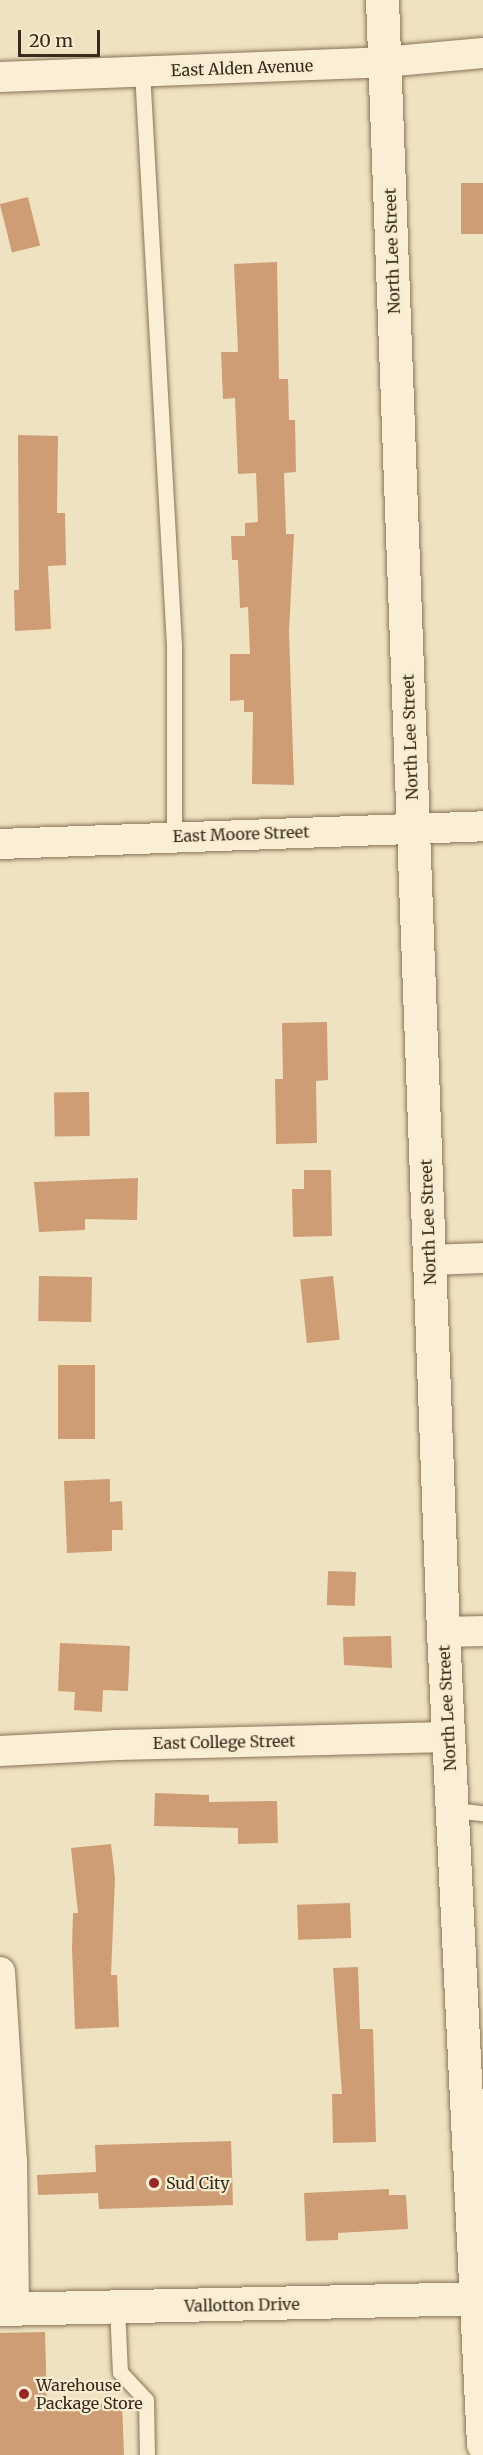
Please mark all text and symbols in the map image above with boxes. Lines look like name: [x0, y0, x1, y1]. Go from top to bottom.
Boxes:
scale bar: [21, 18, 104, 56]
text: 20 m: [29, 29, 73, 52]
street label: East Alden Avenue: [171, 56, 313, 80]
street label: North Lee Street: [380, 188, 404, 314]
street label: North Lee Street: [398, 674, 422, 800]
street label: East Moore Street: [172, 822, 310, 846]
street label: North Lee Street: [416, 1159, 440, 1285]
street label: North Lee Street: [434, 1645, 460, 1771]
street label: East College Street: [153, 1731, 295, 1753]
place label: Sud City: [166, 2173, 230, 2193]
marker: Sud City: [147, 2176, 161, 2190]
street label: Vallotton Drive: [184, 2294, 300, 2316]
place label: Warehouse Package Store: [36, 2375, 143, 2413]
marker: Warehouse Package Store: [17, 2387, 31, 2401]

